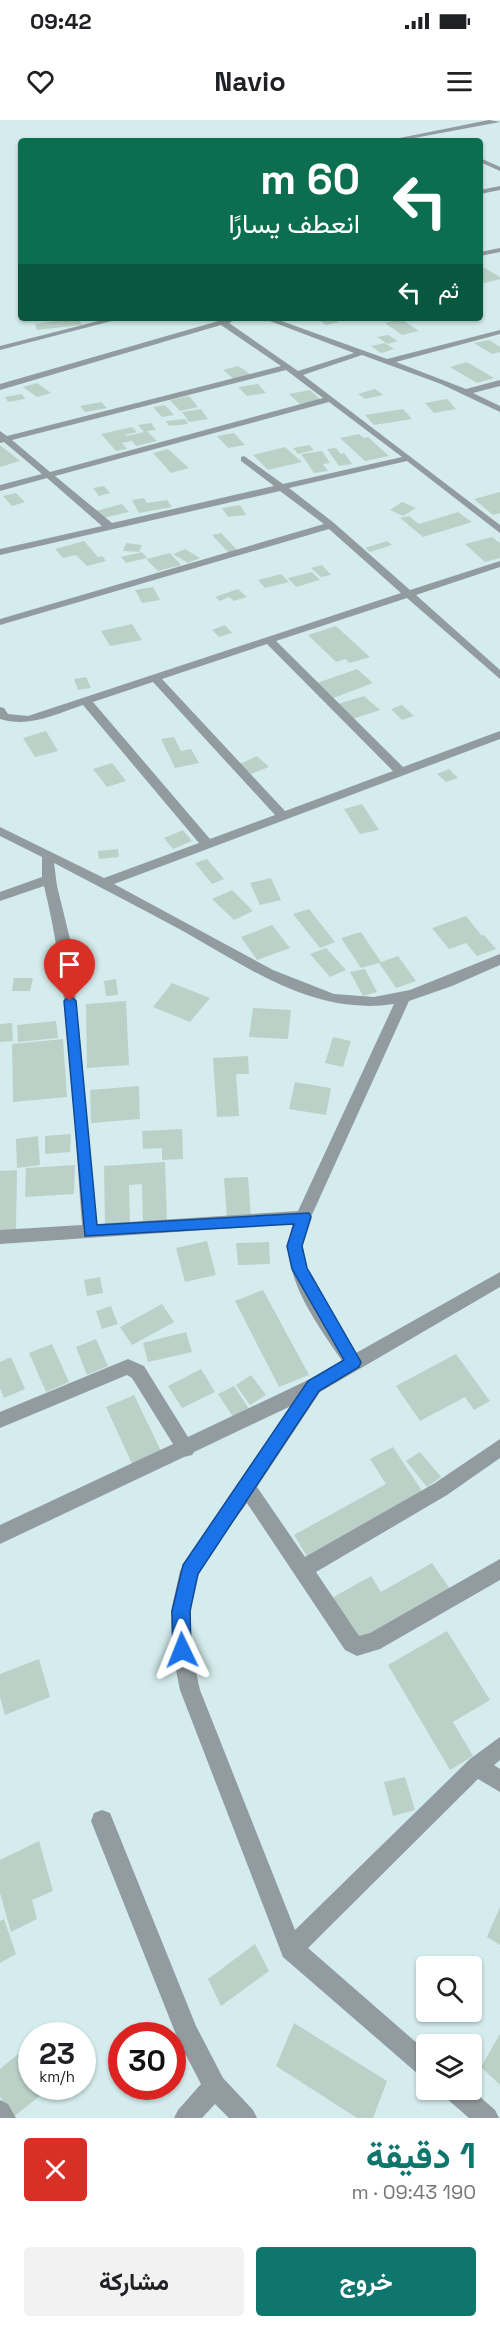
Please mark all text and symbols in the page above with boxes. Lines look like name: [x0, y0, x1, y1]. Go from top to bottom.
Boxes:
text: 09:42: [30, 7, 91, 35]
text: Navio: [214, 64, 286, 99]
icon: heart: [24, 65, 57, 98]
icon: menu: [443, 65, 476, 98]
text: 60 m: [260, 153, 360, 206]
icon: left: [381, 162, 459, 240]
text: انعطف يسارًا: [228, 206, 360, 241]
icon: left: [393, 276, 426, 309]
text: ثم: [438, 276, 459, 304]
pin: [44, 939, 95, 1001]
icon: arrive: [53, 948, 86, 981]
position arrow: [150, 1618, 214, 1682]
map controls: [416, 1956, 482, 2100]
button: search: [416, 1956, 482, 2022]
speed limit sign: 30: [108, 2022, 186, 2100]
text: 23: [39, 2034, 75, 2073]
button: layers: [416, 2034, 482, 2100]
text: km/h: [39, 2067, 75, 2086]
text: 1 دقيقة: [366, 2133, 476, 2179]
button: close: [24, 2138, 87, 2201]
text: 190 m · 09:43: [352, 2179, 476, 2205]
button: مشاركة: [24, 2247, 244, 2316]
button: خروج: [256, 2247, 476, 2316]

